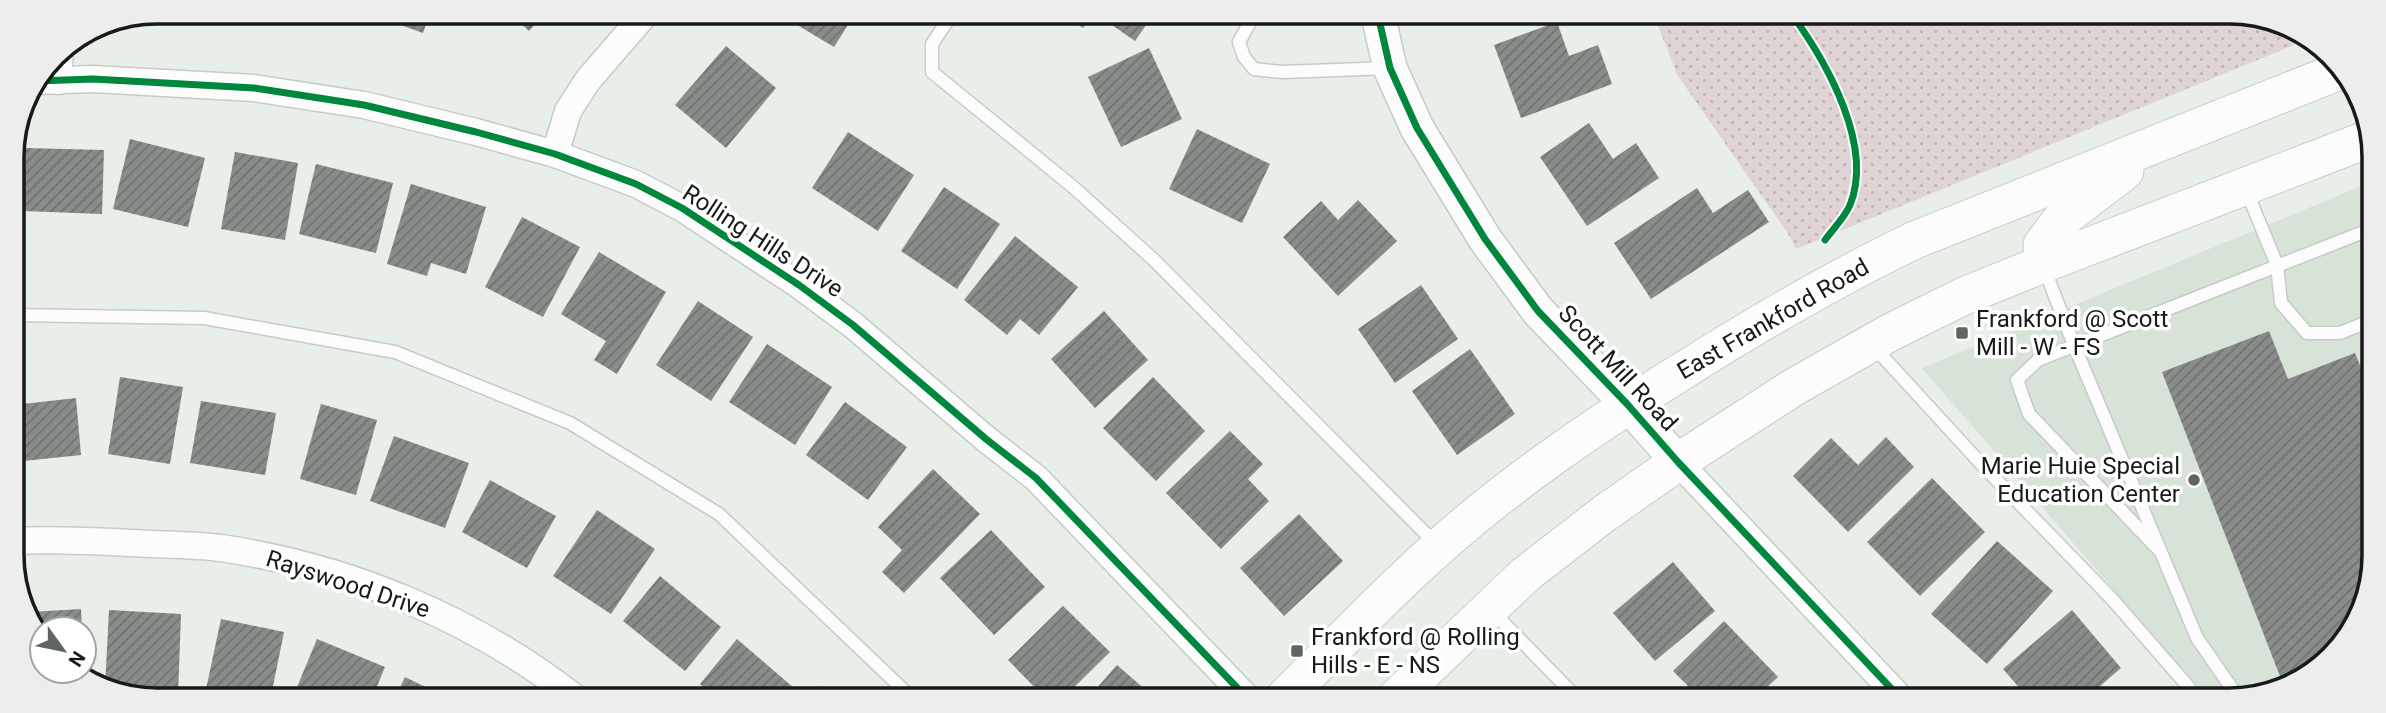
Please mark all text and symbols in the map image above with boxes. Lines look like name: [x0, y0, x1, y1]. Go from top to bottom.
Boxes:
street label: Rolling Hills Drive: [678, 179, 848, 303]
street label: East Frankford Road: [1672, 253, 1874, 385]
street label: Scott Mill Road: [1553, 299, 1683, 437]
place label: Frankford @ Scott Mill - W - FS: [1976, 305, 2168, 361]
marker: Frankford @ Scott Mill - W - FS: [1954, 325, 1970, 341]
place label: Marie Huie Special Education Center: [1981, 452, 2180, 508]
marker: Marie Huie Special Education Center: [2186, 472, 2202, 488]
street label: Rayswood Drive: [263, 544, 433, 624]
north arrow: [28, 615, 98, 685]
place label: Frankford @ Rolling Hills - E - NS: [1311, 623, 1520, 679]
marker: Frankford @ Rolling Hills - E - NS: [1289, 643, 1305, 659]
text: N: [64, 647, 90, 671]

